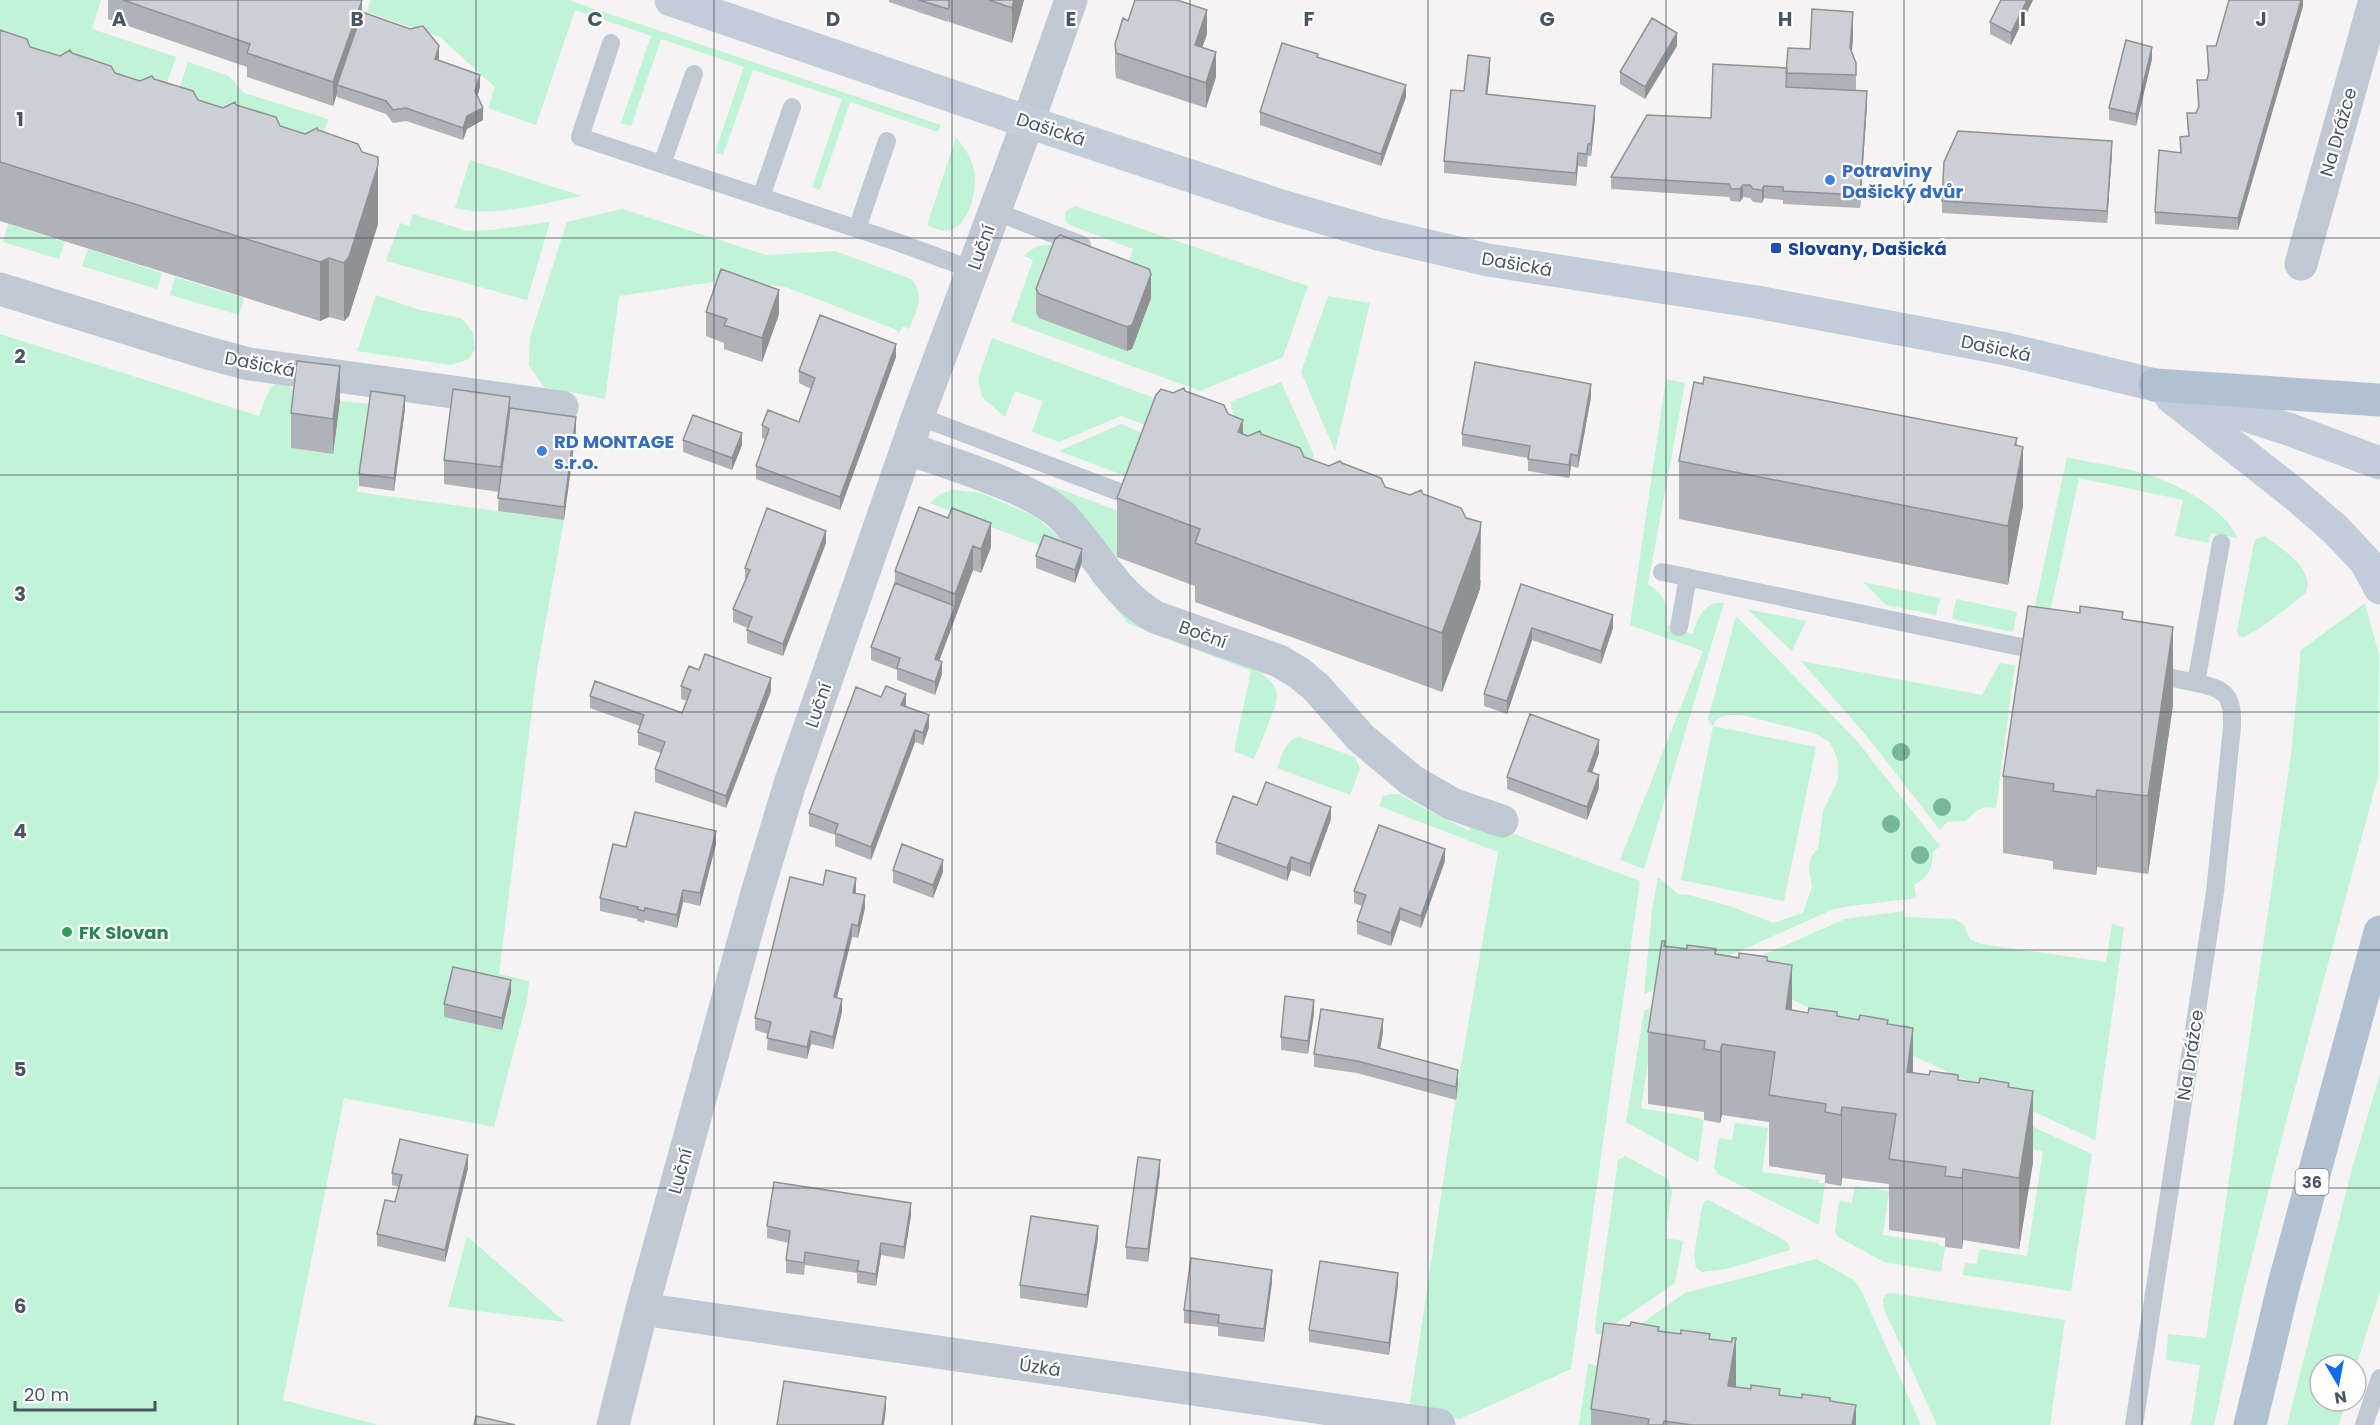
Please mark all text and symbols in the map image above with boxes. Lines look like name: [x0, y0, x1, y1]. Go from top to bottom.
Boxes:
text: A: [112, 5, 127, 33]
text: B: [350, 5, 364, 33]
text: C: [587, 5, 603, 33]
text: D: [826, 5, 840, 33]
text: E: [1066, 5, 1076, 33]
text: F: [1304, 5, 1315, 33]
text: G: [1539, 5, 1555, 33]
text: H: [1778, 5, 1792, 33]
text: I: [2020, 5, 2026, 33]
text: J: [2255, 5, 2267, 33]
street label: Na Drážce: [2313, 85, 2363, 179]
text: 1: [16, 105, 24, 133]
street label: Dašická: [1013, 106, 1089, 152]
place label: Potraviny Dašický dvůr: [1842, 158, 1963, 204]
marker: Potraviny Dašický dvůr: [1823, 173, 1837, 187]
street label: Luční: [961, 221, 1001, 273]
place label: Slovany, Dašická: [1788, 236, 1947, 261]
marker: Slovany, Dašická: [1769, 241, 1783, 255]
street label: Dašická: [1480, 246, 1554, 282]
street label: Dašická: [1959, 328, 2033, 368]
text: 2: [14, 342, 26, 370]
street label: Dašická: [223, 345, 297, 383]
place label: RD MONTAGE s.r.o.: [554, 429, 674, 475]
marker: RD MONTAGE s.r.o.: [535, 444, 549, 458]
text: 3: [14, 580, 26, 608]
street label: Boční: [1175, 614, 1231, 654]
street label: Luční: [799, 679, 837, 731]
text: 4: [13, 817, 27, 845]
place label: FK Slovan: [79, 920, 169, 945]
marker: FK Slovan: [60, 925, 74, 939]
street label: Na Drážce: [2170, 1008, 2210, 1102]
text: 5: [14, 1055, 27, 1083]
street label: Luční: [662, 1145, 698, 1197]
road number: 36: [2296, 1169, 2328, 1195]
text: 6: [14, 1292, 26, 1320]
street label: Úzká: [1018, 1352, 1062, 1382]
north arrow: [2308, 1353, 2368, 1413]
scale bar: [15, 1374, 154, 1412]
text: 20 m: [24, 1382, 69, 1407]
text: N: [2333, 1385, 2348, 1410]

